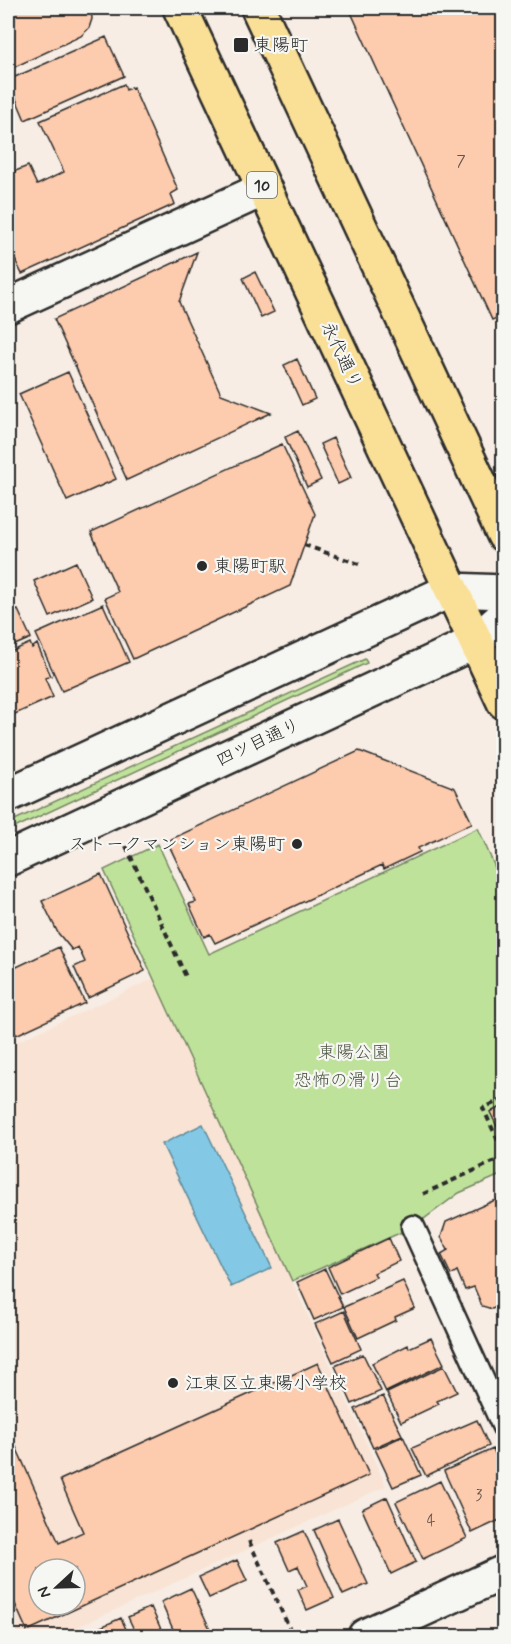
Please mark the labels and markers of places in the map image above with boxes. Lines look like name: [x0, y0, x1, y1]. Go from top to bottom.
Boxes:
place label: 東陽町: [254, 34, 308, 58]
marker: 東陽町: [232, 36, 250, 54]
place label: 東陽町駅: [214, 555, 286, 579]
marker: 東陽町駅: [195, 559, 209, 573]
place label: ストークマンション東陽町: [68, 833, 285, 857]
marker: ストークマンション東陽町: [290, 837, 304, 851]
place label: 江東区立東陽小学校: [185, 1372, 347, 1396]
marker: 江東区立東陽小学校: [166, 1376, 180, 1390]

